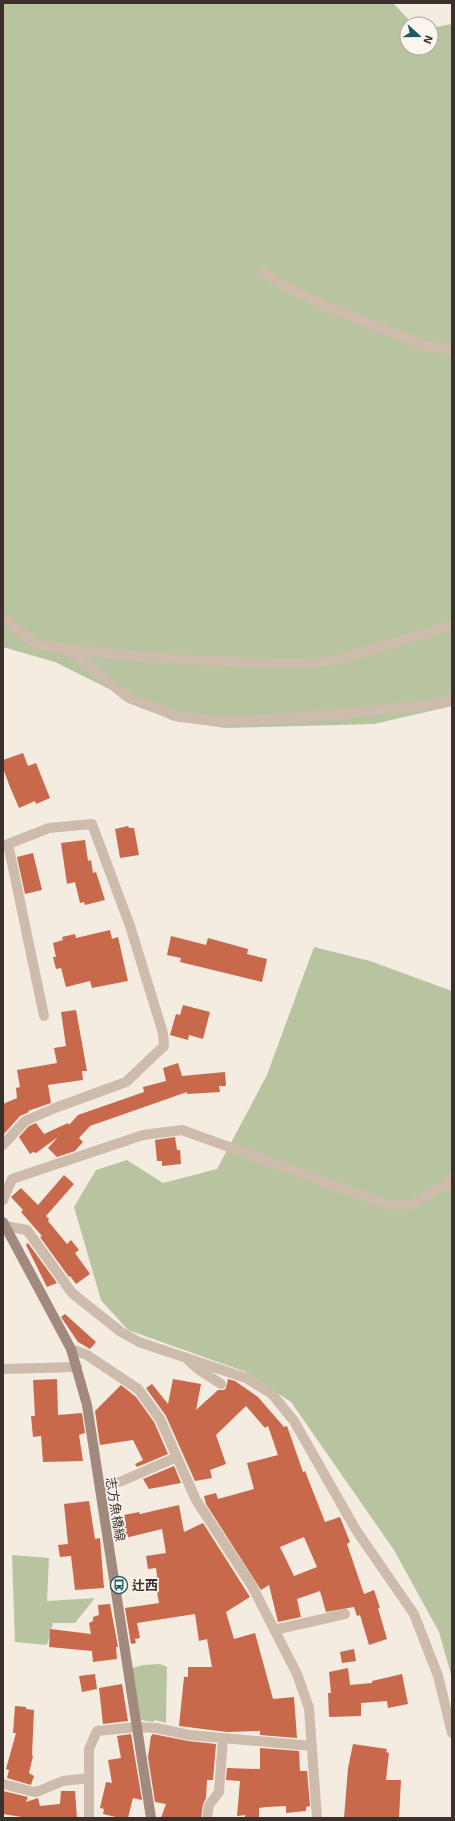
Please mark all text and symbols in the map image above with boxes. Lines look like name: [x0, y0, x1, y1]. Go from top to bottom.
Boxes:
north arrow: [399, 16, 439, 56]
text: N: [421, 34, 436, 46]
street label: 志方魚橋線: [103, 1476, 129, 1542]
bus stop icon: 辻西: [109, 1575, 129, 1595]
place label: 辻西: [132, 1577, 158, 1593]

